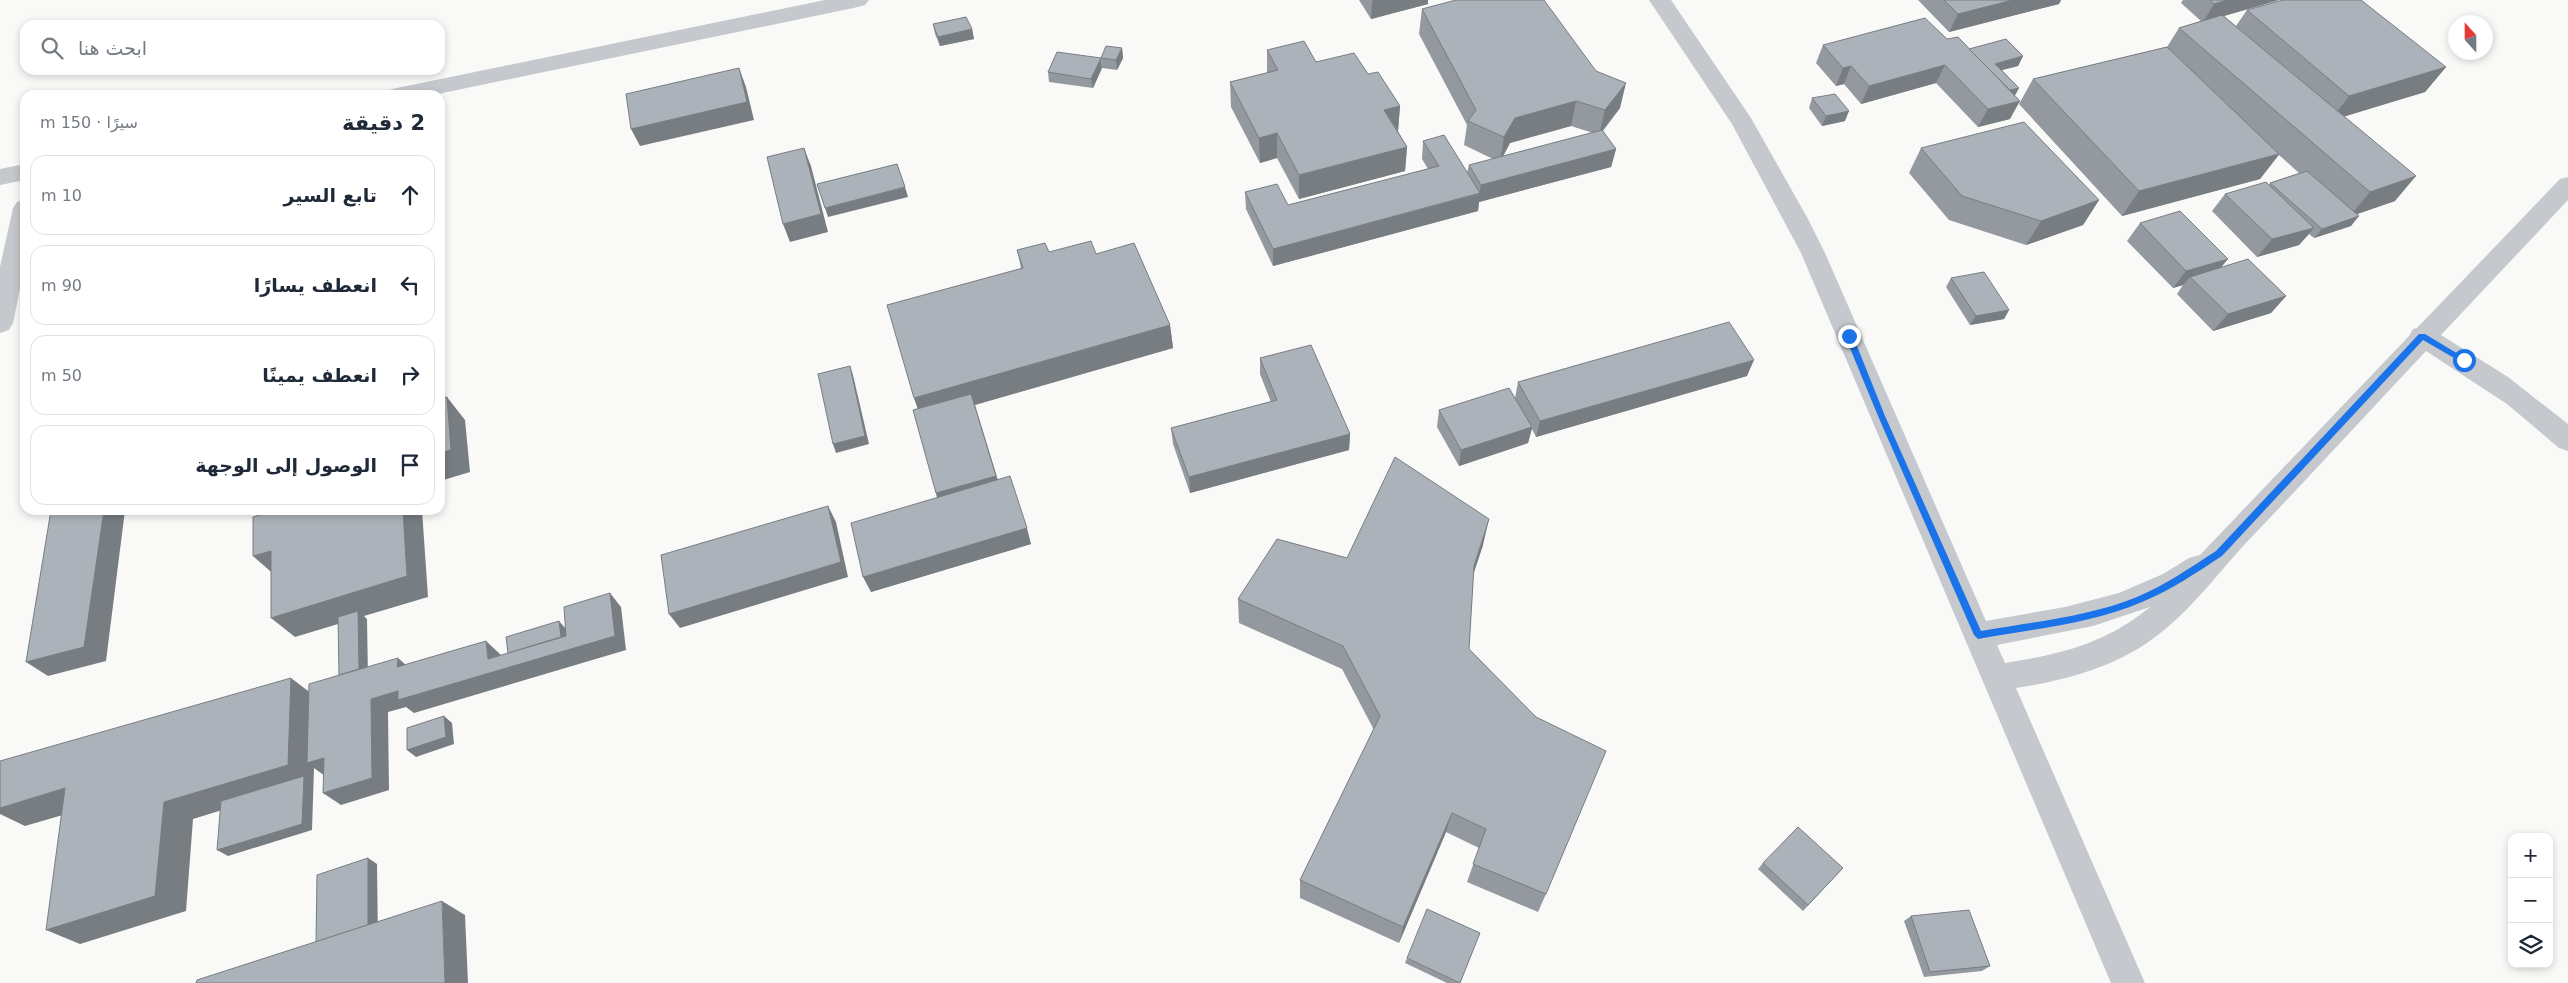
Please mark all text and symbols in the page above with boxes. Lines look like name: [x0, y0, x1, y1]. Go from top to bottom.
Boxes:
north arrow: [2448, 15, 2493, 60]
search box: [20, 20, 445, 75]
icon: search: [38, 34, 66, 62]
text: ابحث هنا: [78, 37, 147, 59]
text: 2 دقيقة: [342, 111, 425, 135]
text: سيرًا · 150 m: [40, 113, 138, 132]
icon: ahead: [396, 181, 424, 209]
text: تابع السير: [283, 184, 377, 206]
text: 10 m: [41, 186, 82, 205]
icon: left: [396, 271, 424, 299]
text: انعطف يسارًا: [254, 274, 377, 296]
text: 90 m: [41, 276, 82, 295]
route end: [1838, 325, 1861, 348]
route start: [2453, 349, 2476, 372]
icon: right: [396, 361, 424, 389]
text: انعطف يمينًا: [262, 364, 377, 386]
text: 50 m: [41, 366, 82, 385]
icon: arrive: [396, 451, 424, 479]
text: الوصول إلى الوجهة: [195, 454, 377, 476]
map controls: [2508, 833, 2553, 968]
button: +: [2508, 833, 2553, 878]
button: −: [2508, 878, 2553, 923]
button: layers: [2508, 923, 2553, 968]

